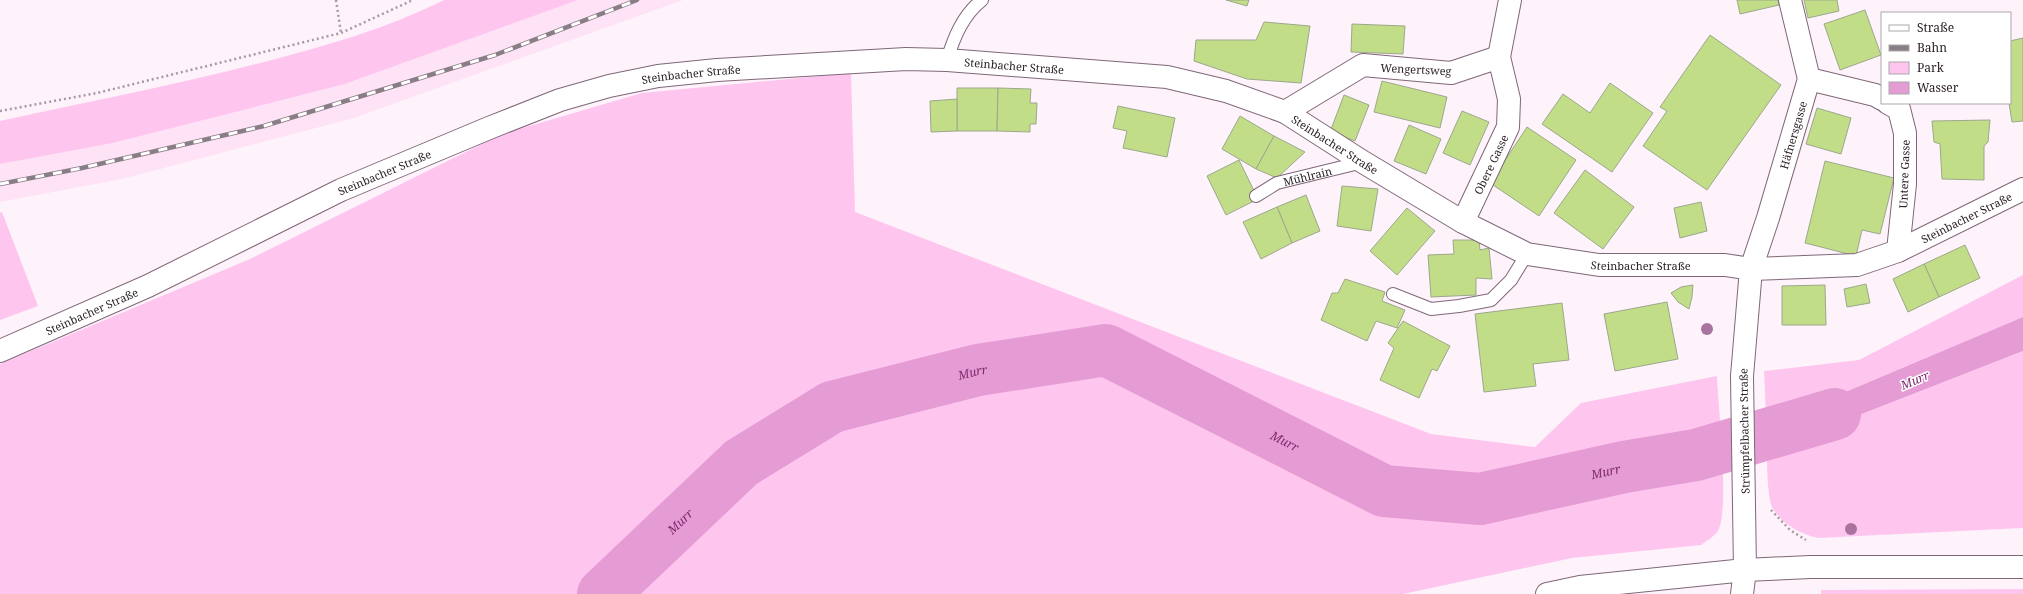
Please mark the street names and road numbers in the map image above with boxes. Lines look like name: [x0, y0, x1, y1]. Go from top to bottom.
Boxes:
street label: Steinbacher Straße: [964, 54, 1065, 77]
street label: Wengertsweg: [1380, 60, 1452, 78]
street label: Steinbacher Straße: [640, 61, 741, 87]
street label: Häfnersgasse: [1775, 99, 1810, 171]
street label: Steinbacher Straße: [1289, 111, 1381, 177]
street label: Obere Gasse: [1470, 132, 1511, 197]
street label: Untere Gasse: [1895, 139, 1913, 209]
street label: Steinbacher Straße: [335, 146, 433, 198]
street label: Mühlrain: [1282, 162, 1333, 189]
street label: Steinbacher Straße: [1918, 188, 2014, 246]
street label: Steinbacher Straße: [1590, 256, 1691, 273]
street label: Steinbacher Straße: [43, 284, 140, 338]
street label: Strümpfelbacher Straße: [1735, 368, 1753, 494]

